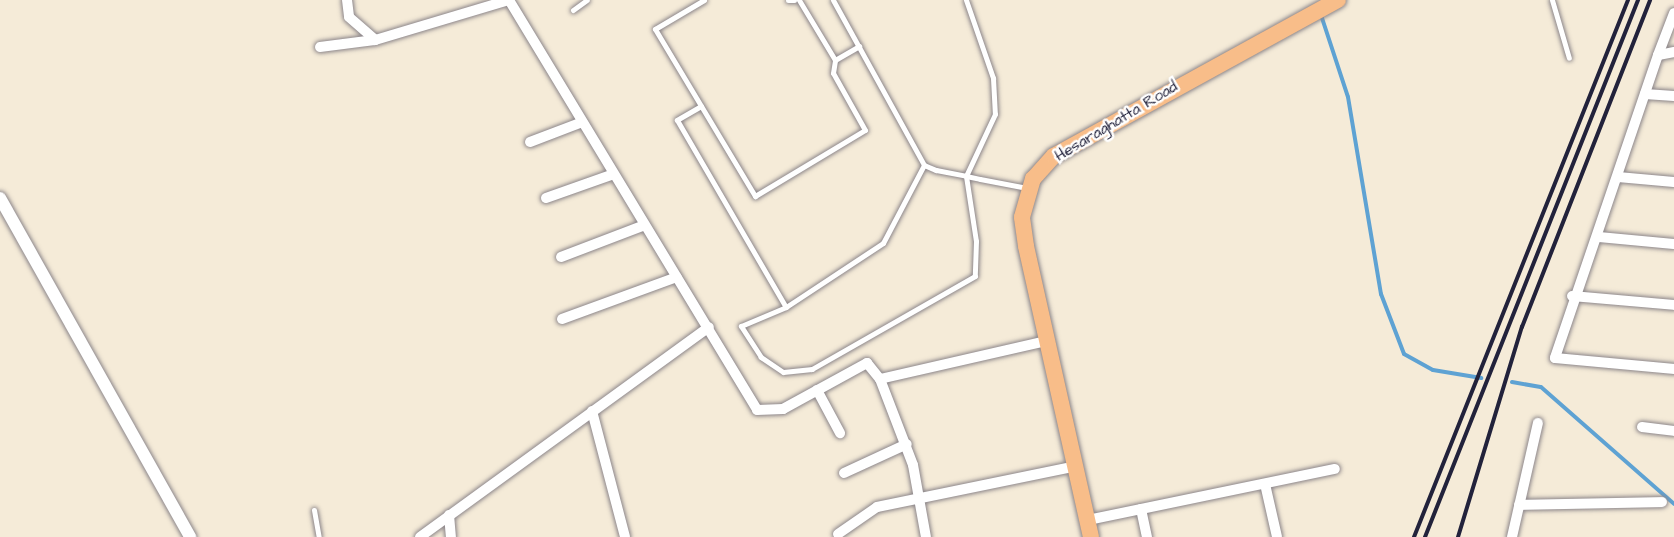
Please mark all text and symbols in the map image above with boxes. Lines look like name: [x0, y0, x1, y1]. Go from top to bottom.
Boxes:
street label: Hesaraghatta Road: [1051, 77, 1181, 165]

